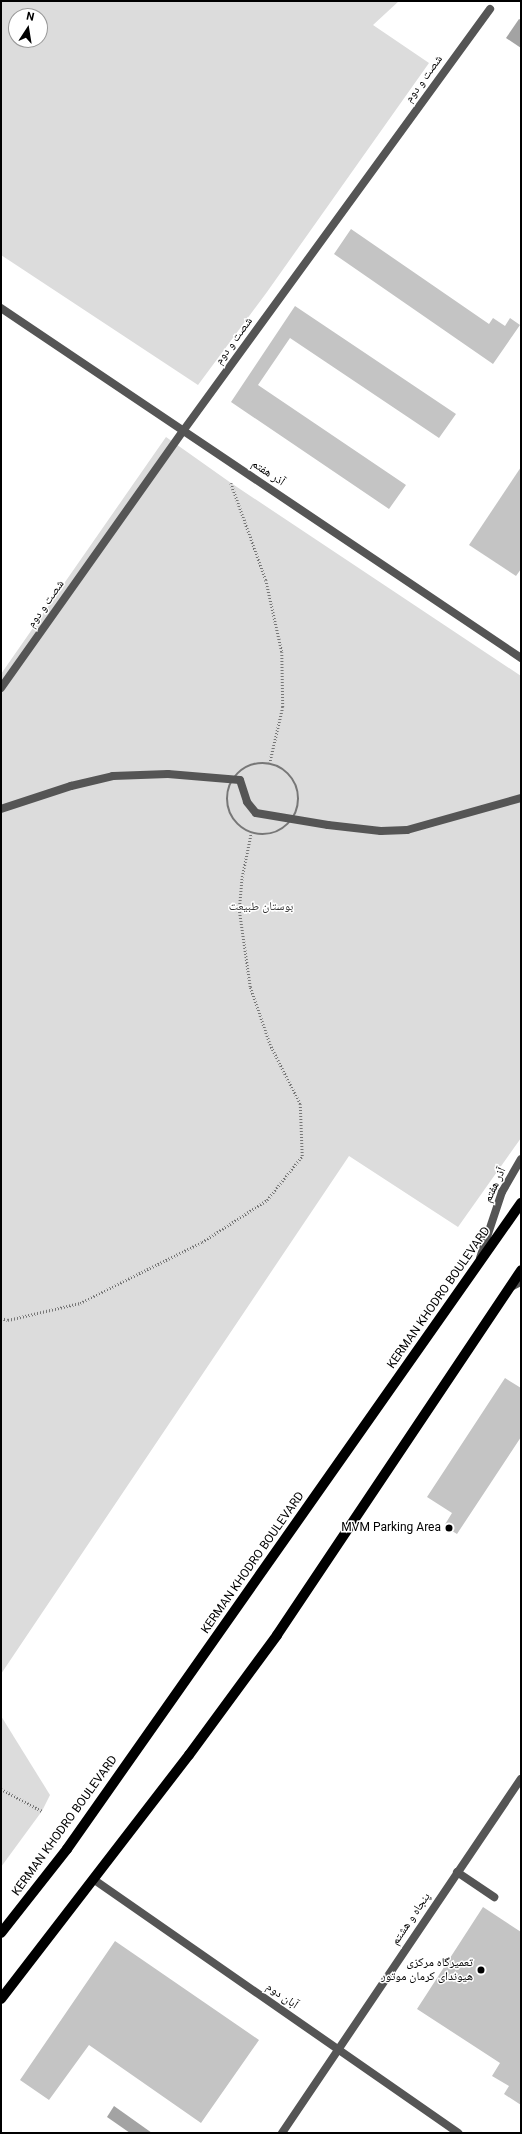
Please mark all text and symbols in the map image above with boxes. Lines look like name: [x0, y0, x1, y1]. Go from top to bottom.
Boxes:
north arrow: [8, 8, 48, 48]
text: N: [25, 10, 36, 24]
street label: شصت و دوم: [402, 52, 446, 106]
street label: شصت و دوم: [212, 314, 256, 368]
street label: آذر هفتم: [249, 457, 287, 489]
street label: شصت و دوم: [24, 577, 68, 631]
park label: بوستان طبیعت: [229, 900, 293, 914]
street label: آذر هفتم: [481, 1165, 509, 1205]
street label: KERMAN KHODRO BOULEVARD: [384, 1224, 494, 1372]
street label: KERMAN KHODRO BOULEVARD: [198, 1489, 308, 1637]
place label: MVM Parking Area: [341, 1521, 441, 1535]
marker: MVM Parking Area: [444, 1523, 454, 1533]
street label: KERMAN KHODRO BOULEVARD: [9, 1753, 121, 1899]
street label: پنجاه و هشتم: [388, 1890, 434, 1948]
place label: تعمیرگاه مرکزی هیوندای کرمان موتور: [381, 1956, 473, 1984]
marker: تعمیرگاه مرکزی هیوندای کرمان موتور: [476, 1965, 486, 1975]
street label: آبان دوم: [263, 1980, 301, 2012]

